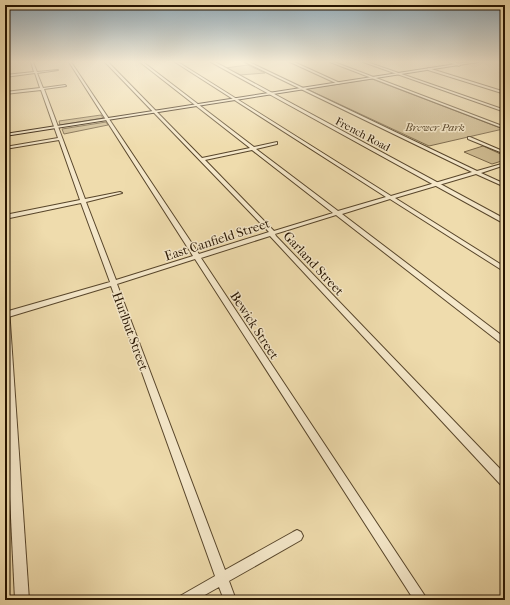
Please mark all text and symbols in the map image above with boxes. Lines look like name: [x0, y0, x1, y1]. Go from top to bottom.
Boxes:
street label: French Road: [333, 115, 393, 155]
park label: Brewer Park: [404, 121, 465, 134]
street label: East Canfield Street: [163, 215, 272, 264]
street label: Garland Street: [280, 228, 347, 299]
street label: Bewick Street: [227, 289, 282, 362]
street label: Hurlbut Street: [109, 290, 152, 373]

